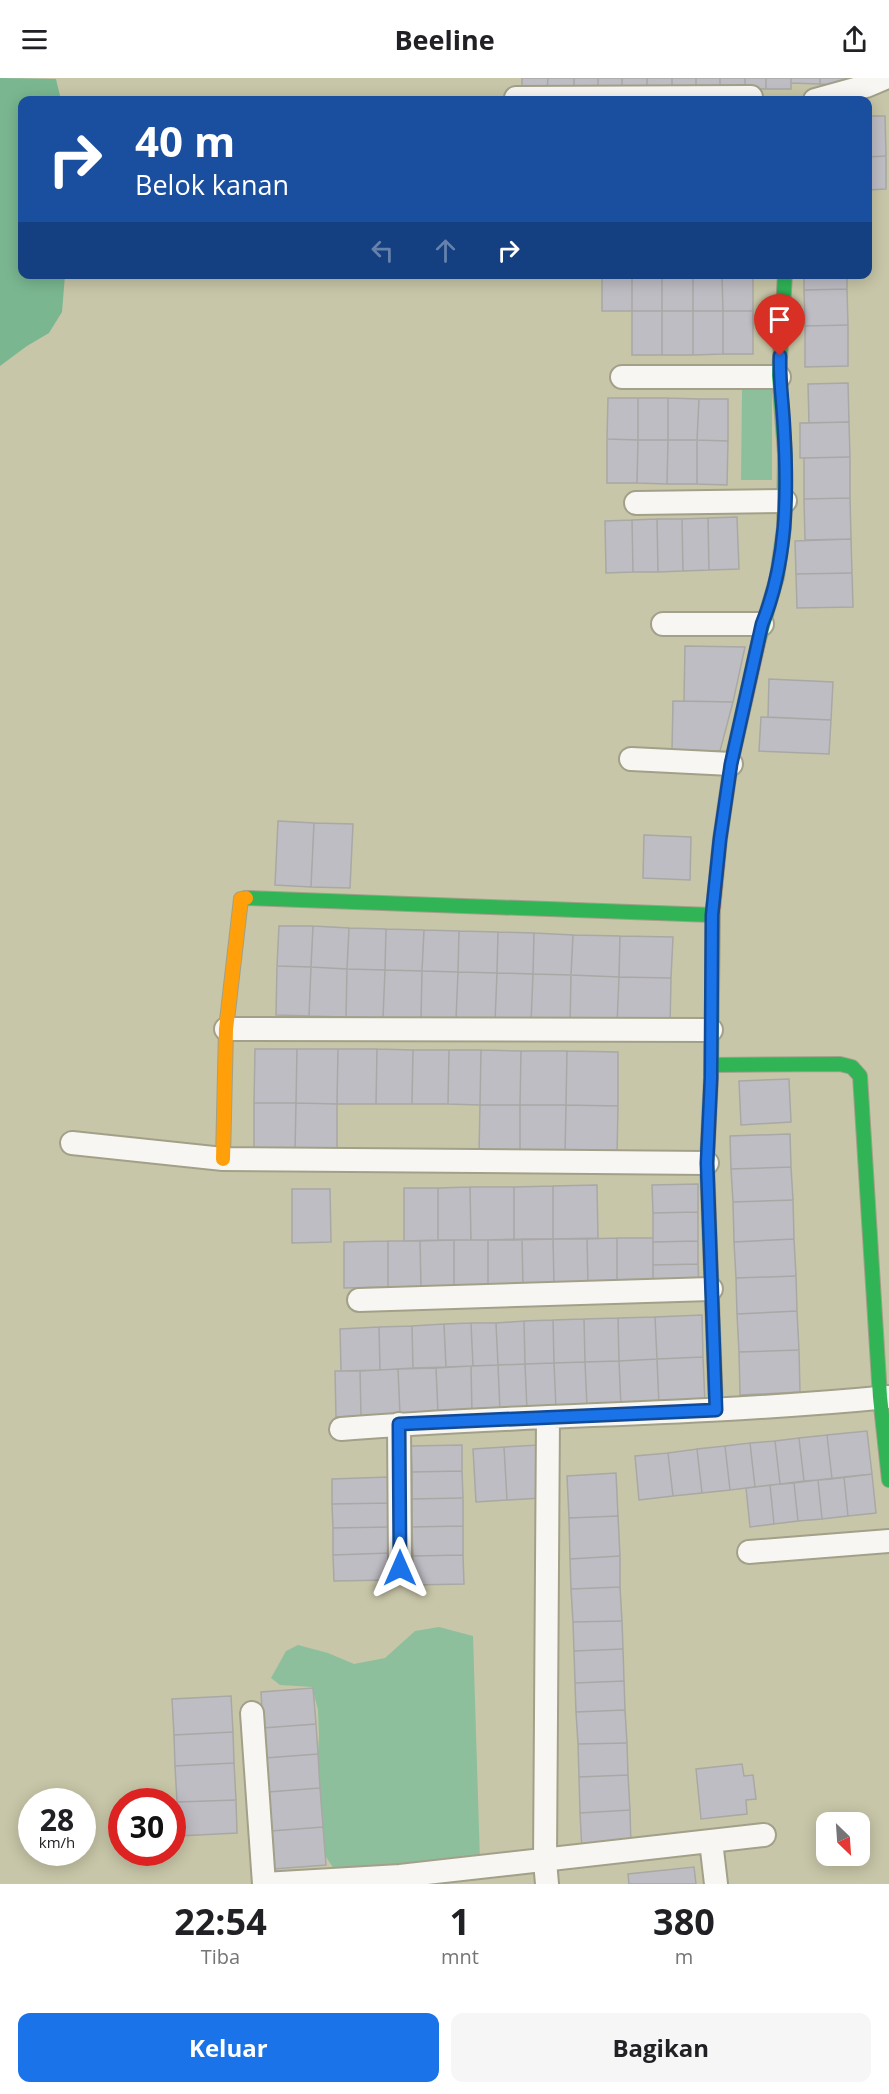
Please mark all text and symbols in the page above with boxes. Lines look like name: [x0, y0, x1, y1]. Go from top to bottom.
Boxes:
text: Beeline: [394, 21, 495, 58]
icon: menu: [18, 23, 51, 56]
icon: share: [838, 23, 871, 56]
text: 40 m: [135, 112, 235, 169]
icon: right: [36, 120, 114, 198]
text: Belok kanan: [135, 166, 289, 203]
icon: left: [366, 234, 399, 267]
icon: ahead: [429, 234, 462, 267]
icon: right: [492, 234, 525, 267]
pin: [754, 294, 805, 356]
icon: arrive: [763, 303, 796, 336]
position arrow: [368, 1536, 432, 1600]
speed limit sign: 30: [108, 1788, 186, 1866]
text: 28: [40, 1799, 74, 1840]
north arrow: [816, 1812, 870, 1866]
map controls: [816, 1812, 870, 1866]
text: km/h: [39, 1832, 75, 1852]
text: 22:54: [174, 1897, 267, 1946]
text: 1: [450, 1897, 470, 1946]
text: 380: [653, 1897, 715, 1946]
text: Tiba: [201, 1943, 240, 1970]
text: mnt: [441, 1943, 479, 1970]
text: m: [675, 1943, 693, 1970]
button: Keluar: [18, 2013, 439, 2082]
button: Bagikan: [451, 2013, 871, 2082]

